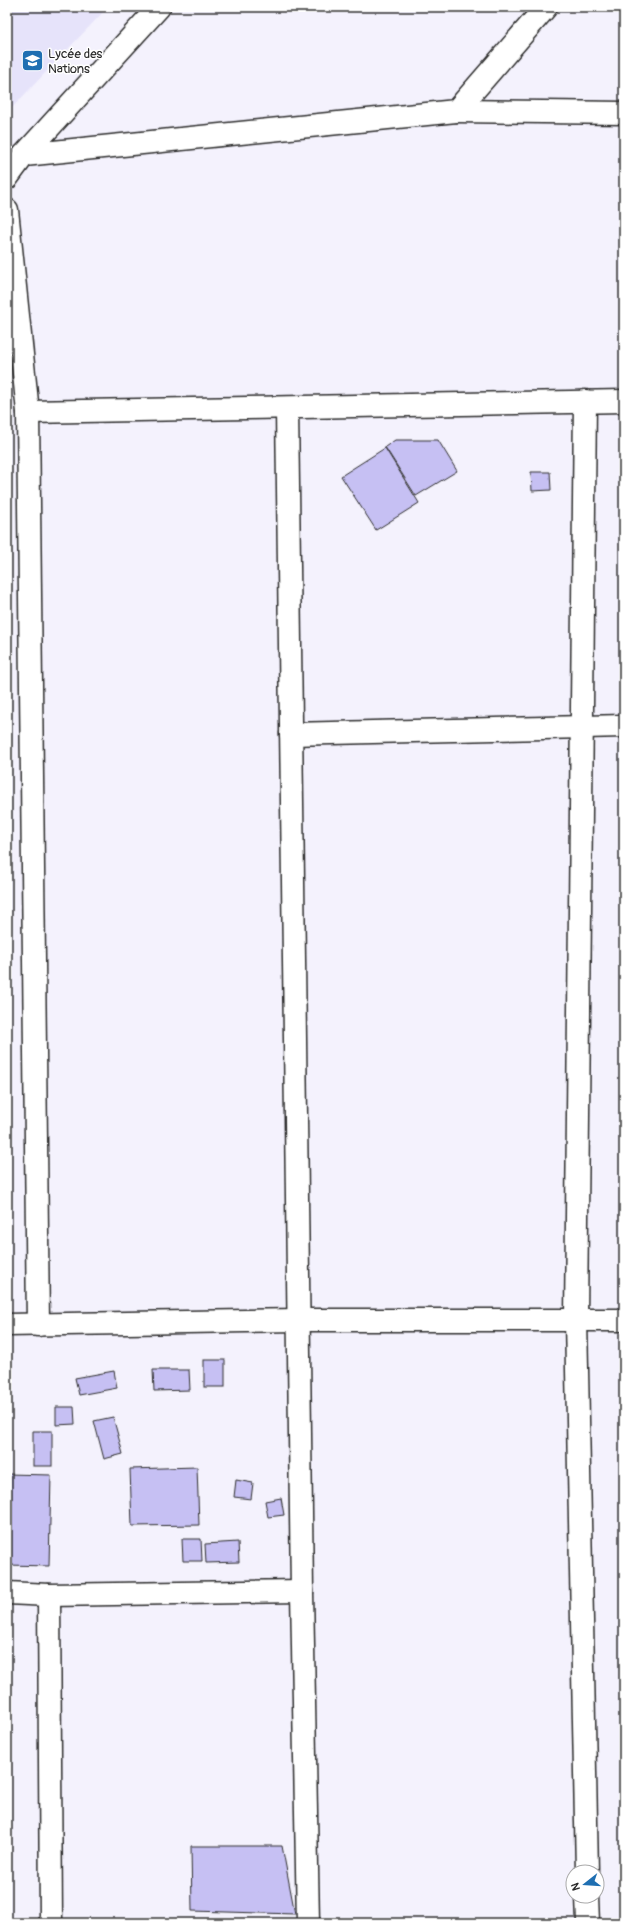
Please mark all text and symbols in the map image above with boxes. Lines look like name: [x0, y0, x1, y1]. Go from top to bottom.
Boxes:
place label: Lycée des Nations: [48, 46, 103, 77]
school or university icon: Lycée des Nations: [19, 47, 45, 73]
north arrow: [565, 1864, 605, 1904]
text: N: [568, 1881, 583, 1892]

